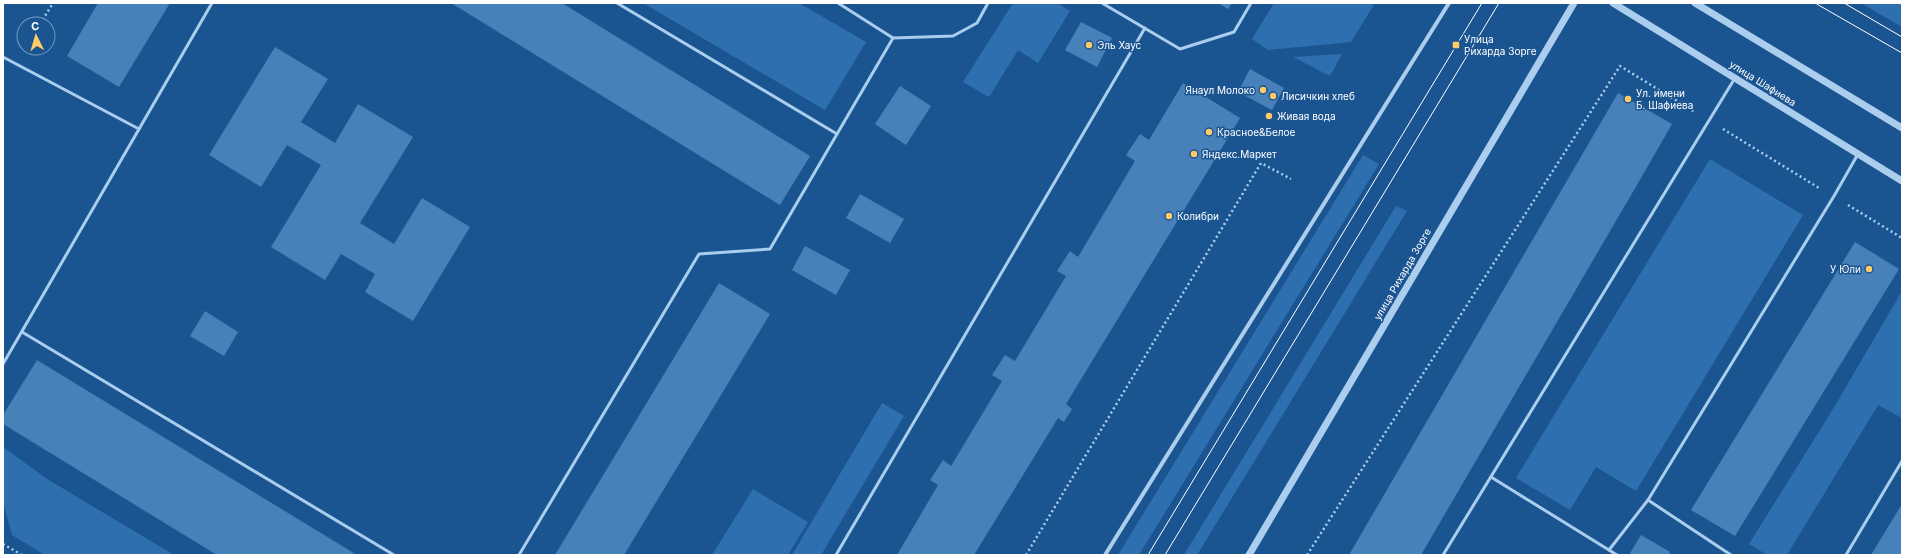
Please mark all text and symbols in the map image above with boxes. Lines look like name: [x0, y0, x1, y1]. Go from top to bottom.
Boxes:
north arrow: [16, 16, 56, 56]
text: С: [30, 19, 40, 33]
place label: Улица Рихарда Зорге: [1464, 33, 1537, 57]
place label: Эль Хаус: [1097, 39, 1142, 51]
marker: Эль Хаус: [1084, 40, 1094, 50]
marker: Улица Рихарда Зорге: [1451, 40, 1461, 50]
street label: улица Шафиева: [1727, 58, 1799, 108]
place label: Янаул Молоко: [1185, 84, 1255, 96]
marker: Янаул Молоко: [1258, 85, 1268, 95]
place label: Ул. имени Б. Шафиева: [1636, 87, 1693, 111]
place label: Лисичкин хлеб: [1281, 90, 1355, 102]
marker: Лисичкин хлеб: [1268, 91, 1278, 101]
marker: Ул. имени Б. Шафиева: [1623, 94, 1633, 104]
place label: Живая вода: [1277, 110, 1336, 122]
marker: Живая вода: [1264, 111, 1274, 121]
place label: Красное&Белое: [1217, 126, 1295, 138]
marker: Красное&Белое: [1204, 127, 1214, 137]
place label: Яндекс.Маркет: [1202, 148, 1277, 160]
marker: Яндекс.Маркет: [1189, 149, 1199, 159]
place label: Колибри: [1177, 210, 1219, 222]
marker: Колибри: [1164, 211, 1174, 221]
street label: улица Рихарда Зорге: [1371, 226, 1433, 322]
place label: У Юли: [1830, 263, 1861, 275]
marker: У Юли: [1864, 264, 1874, 274]

